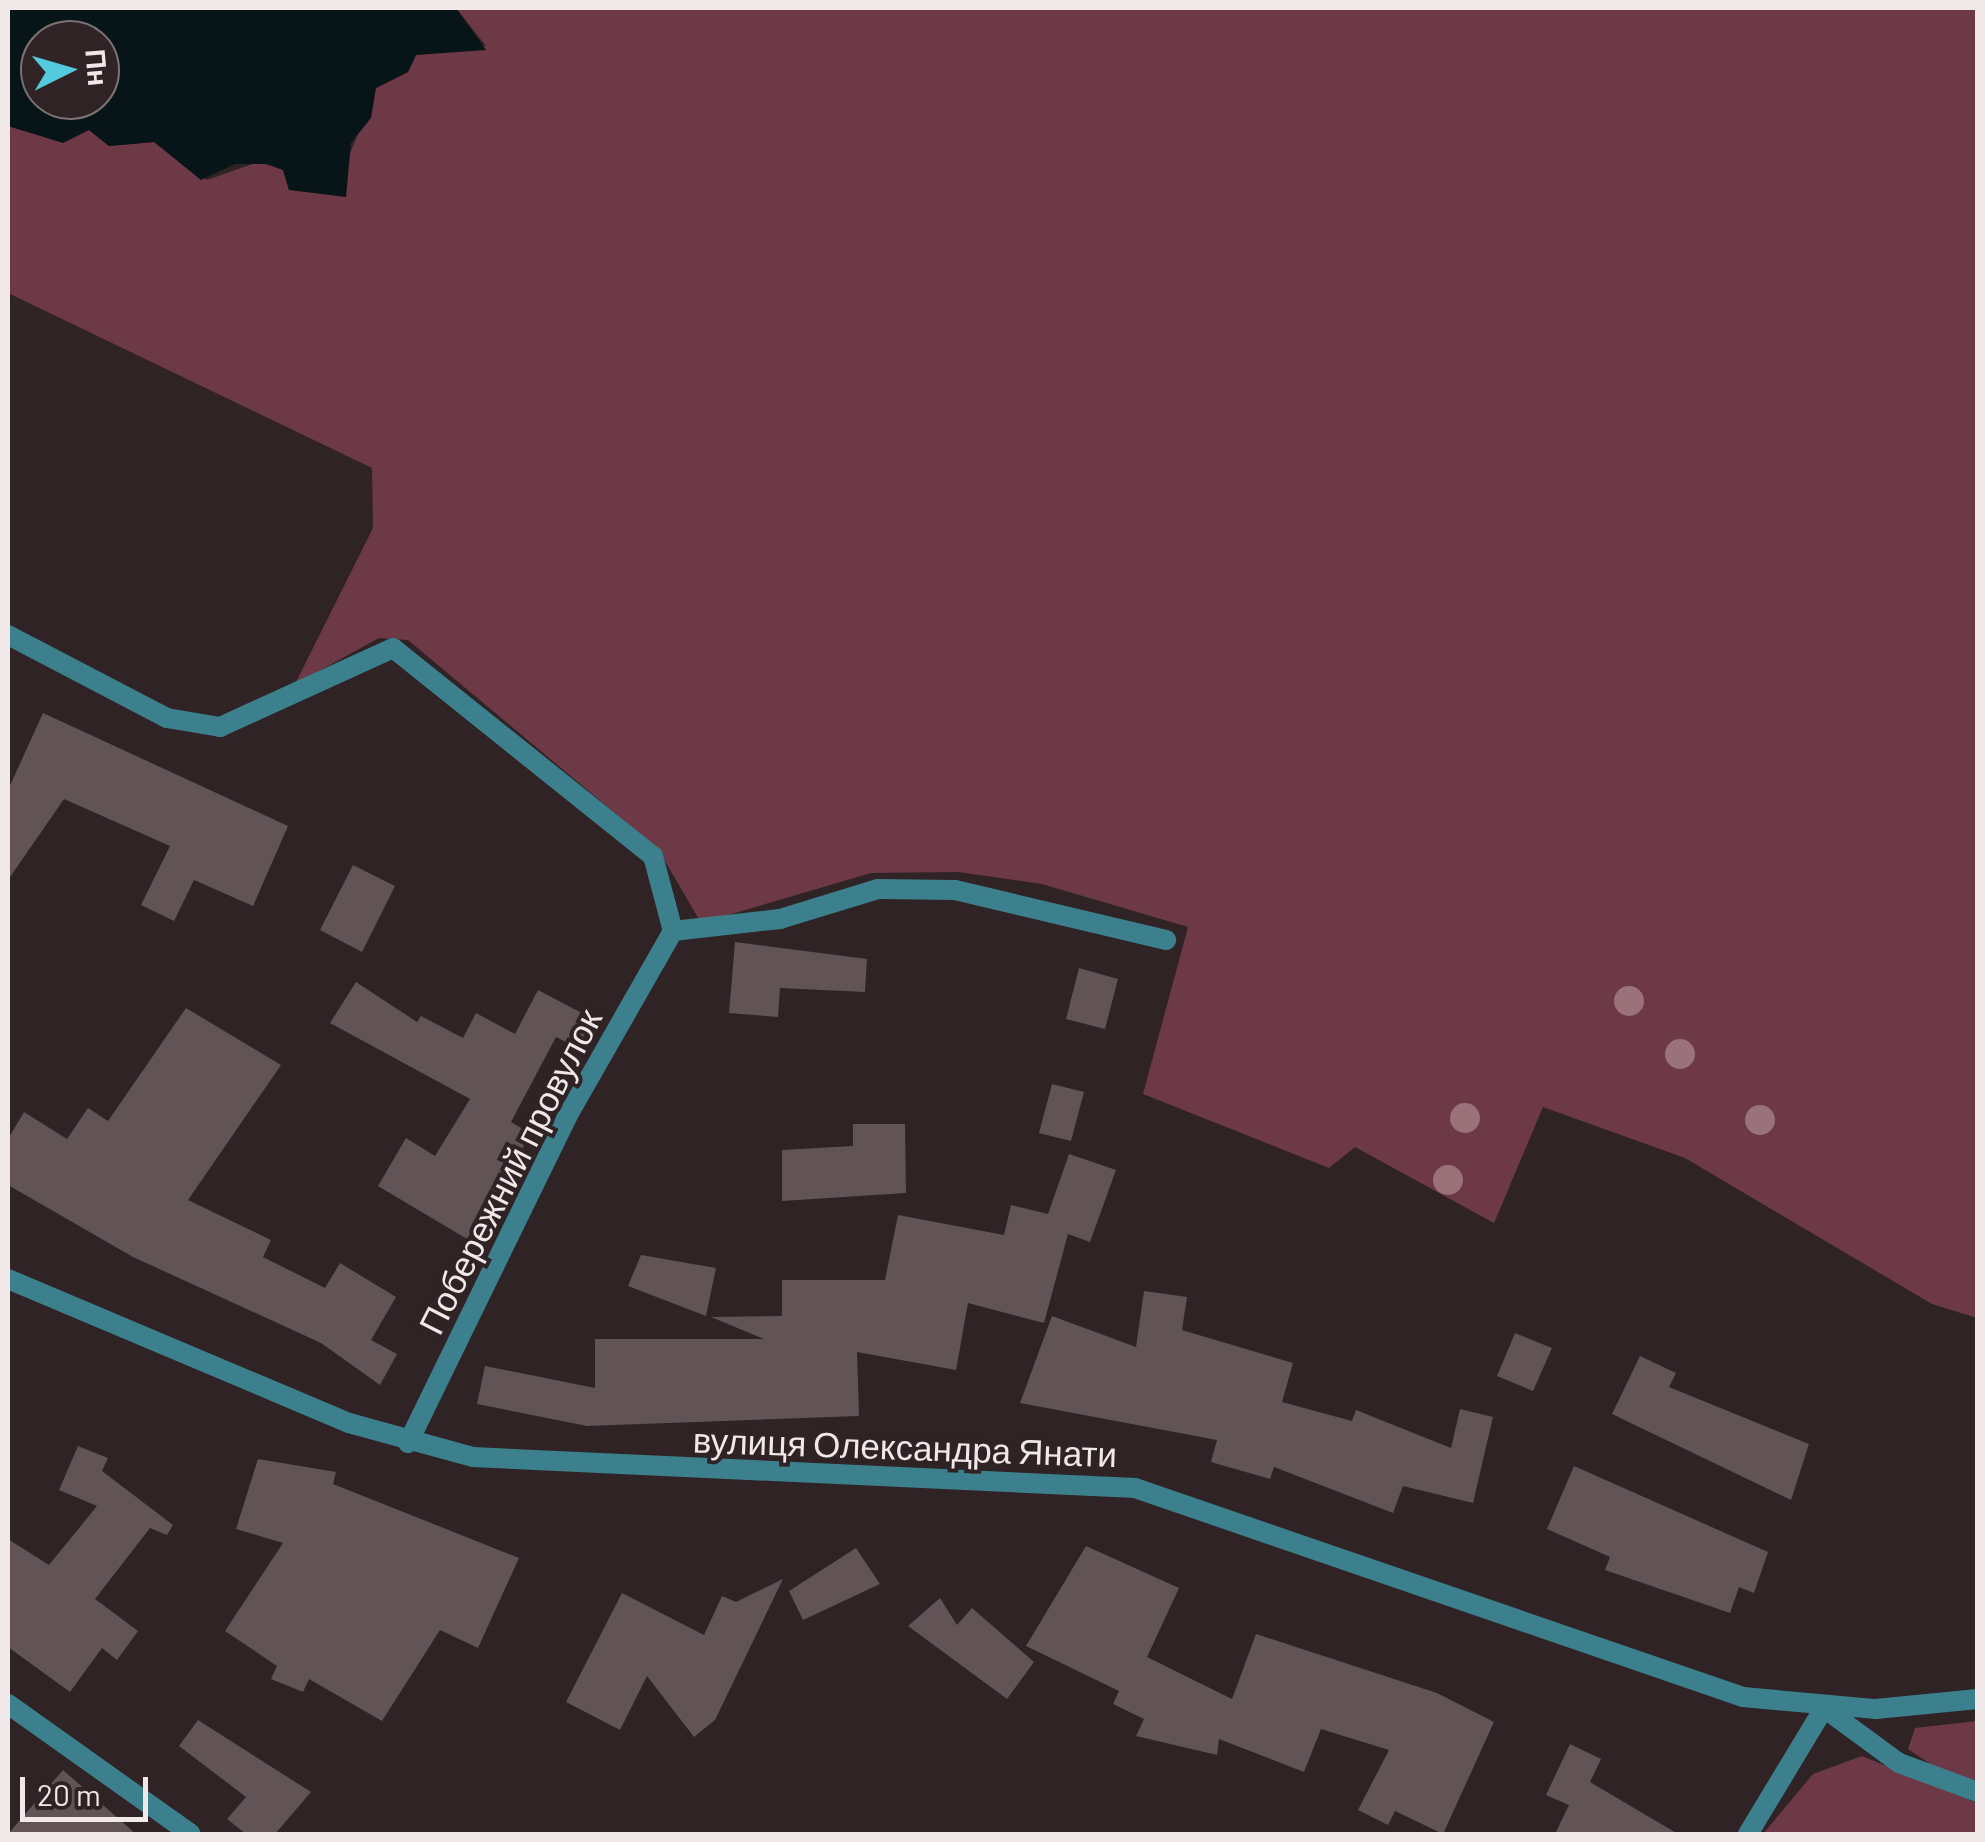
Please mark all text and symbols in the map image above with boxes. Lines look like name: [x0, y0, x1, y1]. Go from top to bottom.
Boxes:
north arrow: [20, 20, 120, 120]
text: Пн: [79, 48, 116, 87]
street label: Побережний провулок: [409, 1001, 609, 1341]
street label: вулиця Олександра Янати: [692, 1418, 1118, 1474]
scale bar: [25, 1757, 152, 1819]
text: 20 m: [37, 1776, 101, 1812]

